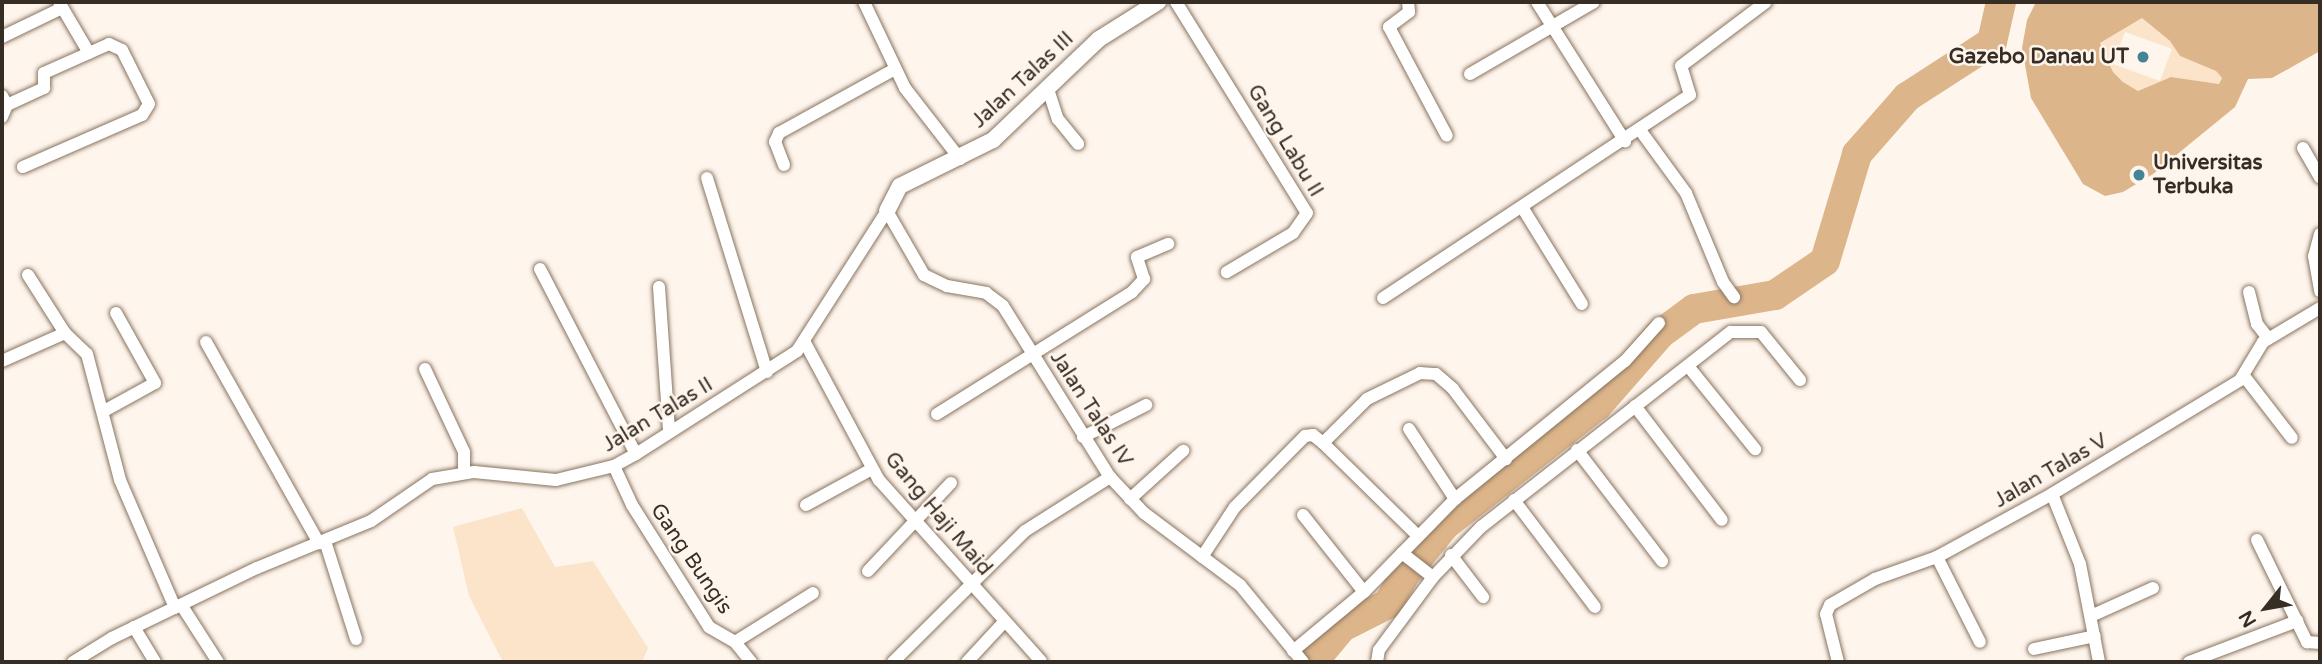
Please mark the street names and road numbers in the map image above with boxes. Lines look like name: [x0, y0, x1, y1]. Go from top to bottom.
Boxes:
street label: Jalan Talas III: [967, 26, 1079, 134]
street label: Gang Labu II: [1242, 80, 1328, 202]
street label: Jalan Talas IV: [1044, 346, 1138, 472]
street label: Jalan Talas II: [598, 372, 718, 458]
street label: Jalan Talas V: [1990, 428, 2112, 514]
street label: Gang Haji Maid: [879, 447, 997, 581]
street label: Gang Bungis: [645, 499, 737, 619]

